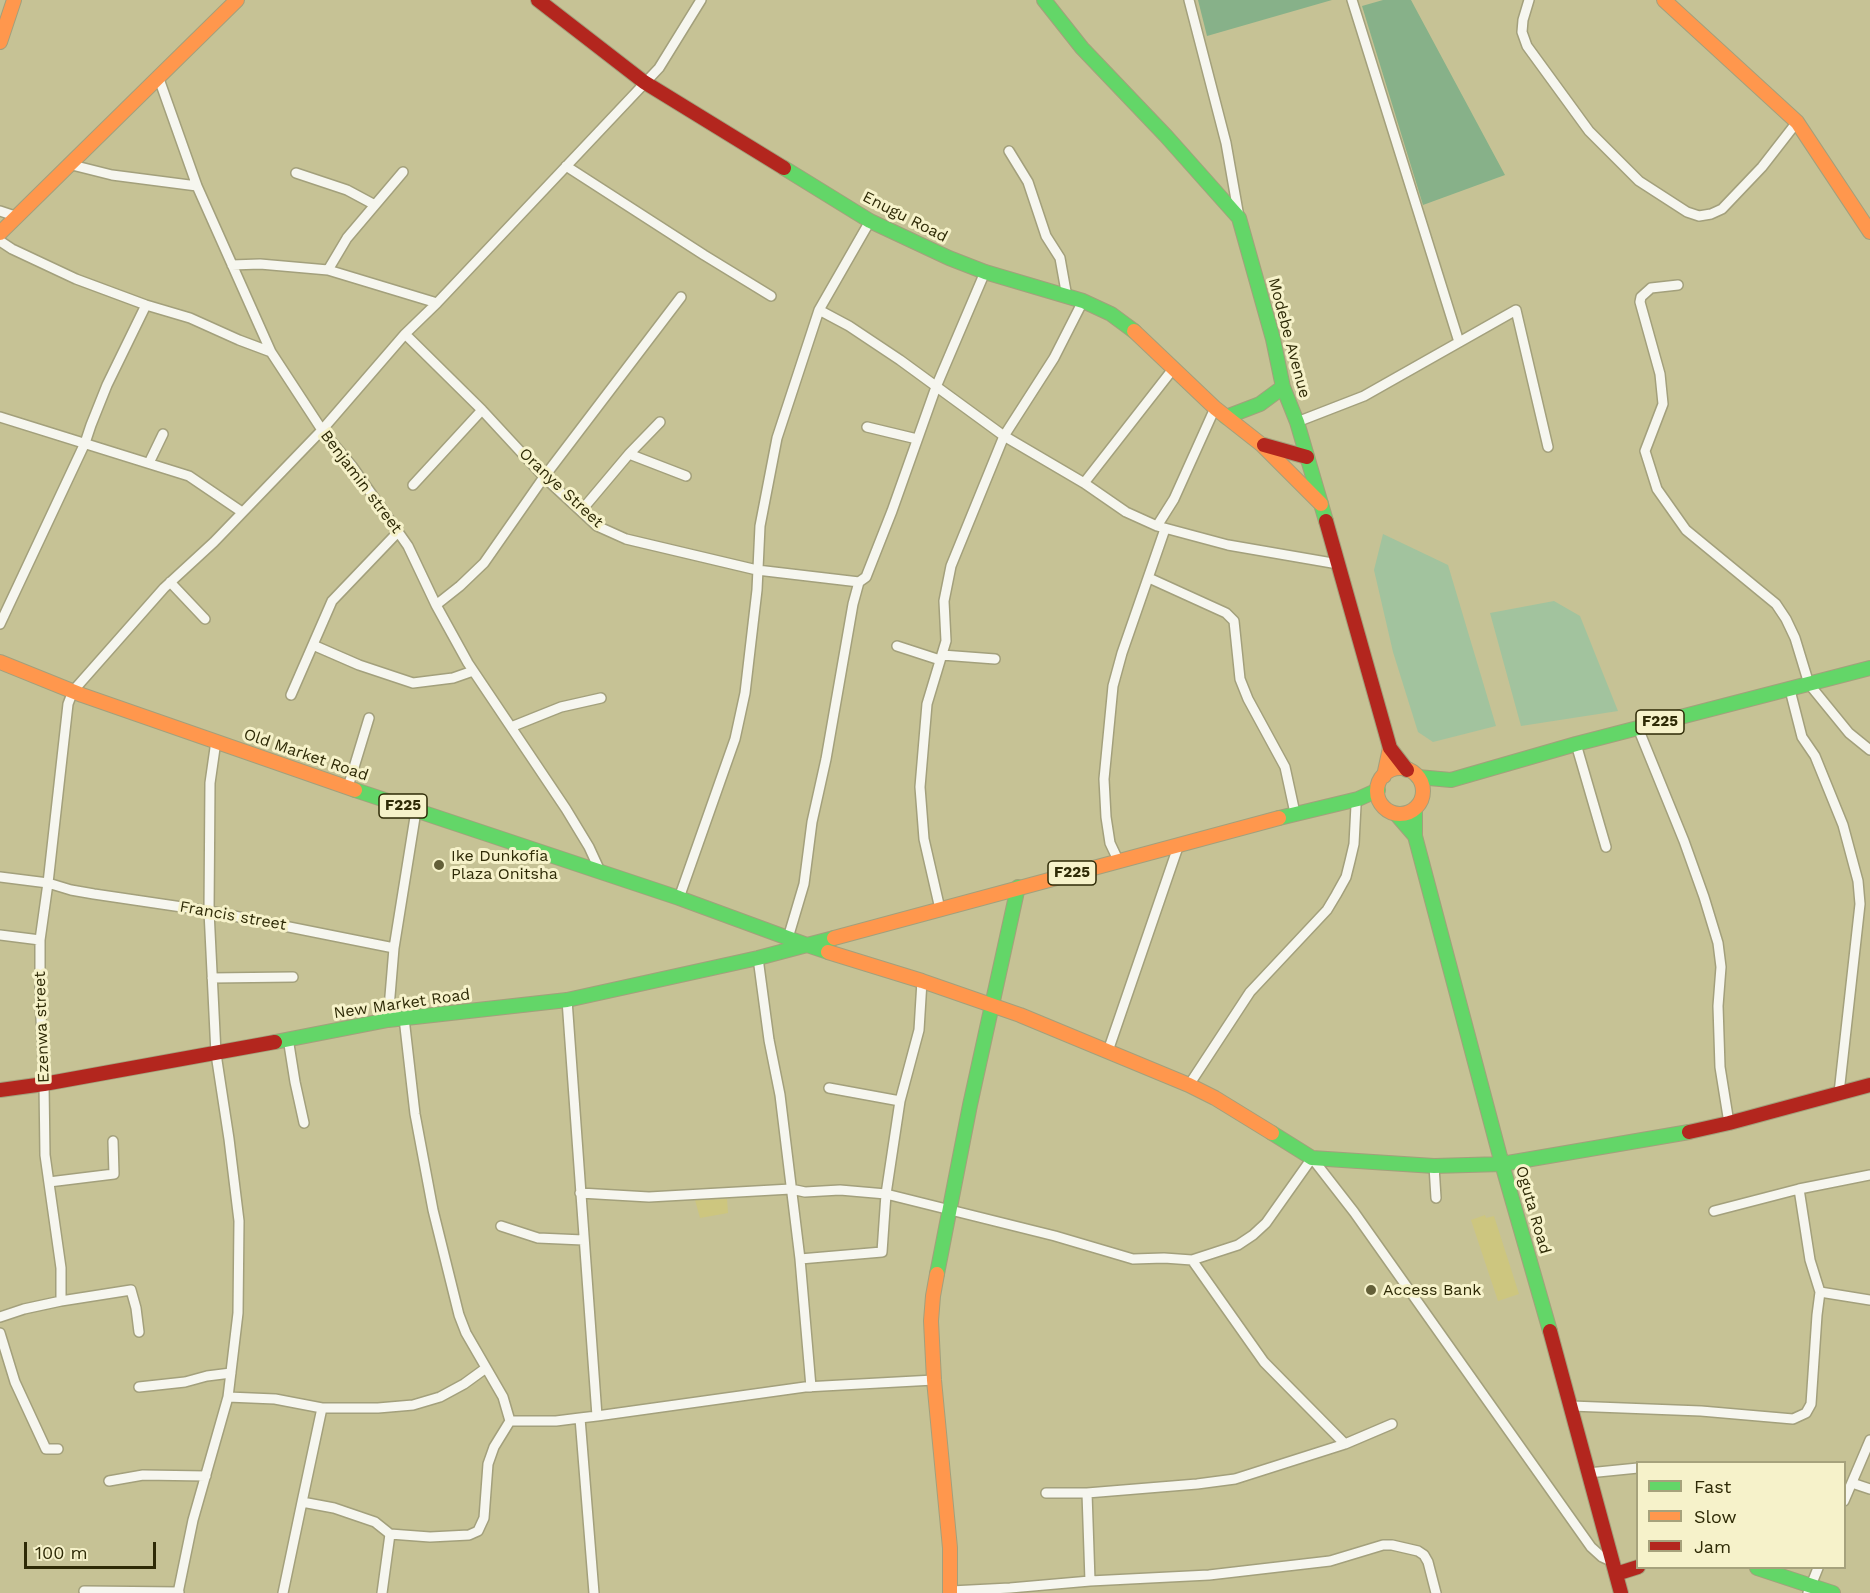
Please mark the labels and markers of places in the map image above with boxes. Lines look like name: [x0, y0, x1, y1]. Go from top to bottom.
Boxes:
place label: Ike Dunkofia Plaza Onitsha: [451, 846, 558, 884]
marker: Ike Dunkofia Plaza Onitsha: [432, 858, 446, 872]
place label: Access Bank: [1383, 1280, 1481, 1300]
marker: Access Bank: [1364, 1283, 1378, 1297]

